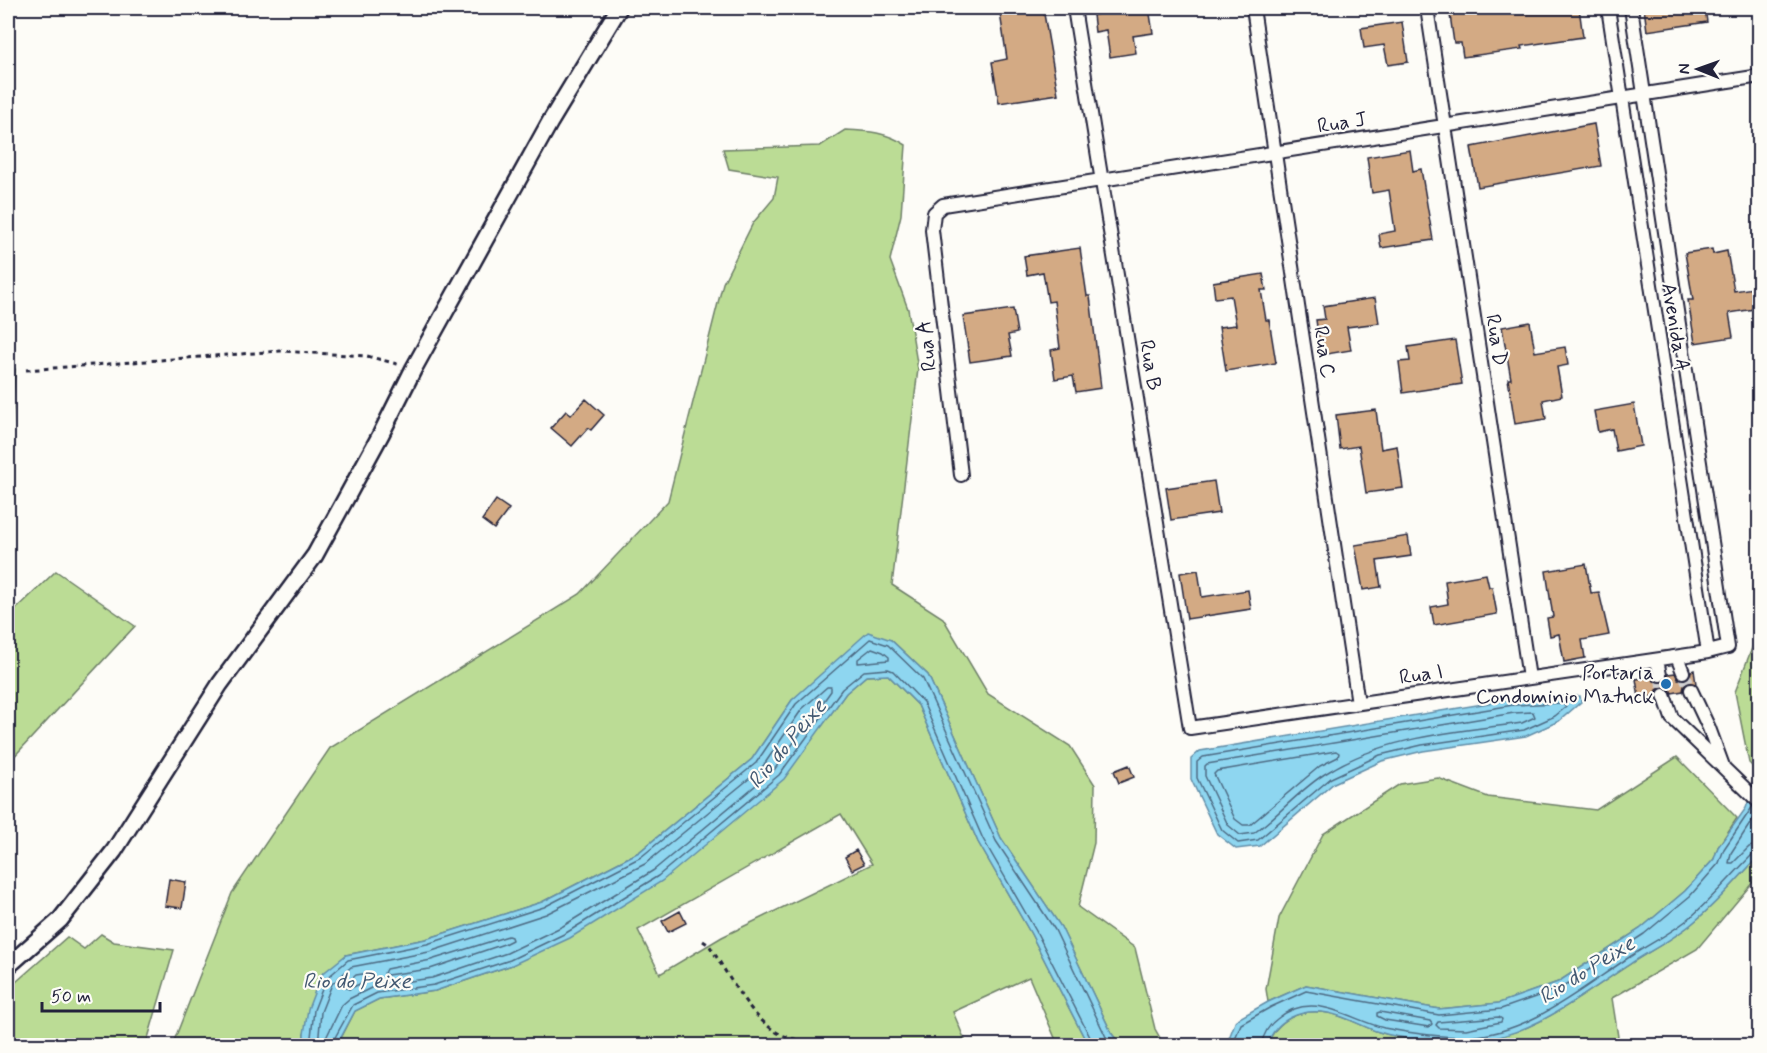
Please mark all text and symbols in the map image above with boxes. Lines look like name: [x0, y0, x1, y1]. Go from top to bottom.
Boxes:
north arrow: [1668, 39, 1728, 99]
text: N: [1674, 63, 1695, 74]
street label: Rua J: [1315, 105, 1369, 141]
street label: Avenida A: [1654, 281, 1696, 374]
street label: Rua D: [1478, 312, 1514, 368]
street label: Rua A: [910, 319, 944, 373]
street label: Rua C: [1306, 324, 1342, 380]
street label: Rua B: [1132, 338, 1168, 393]
street label: Rua I: [1397, 658, 1445, 692]
place label: Portaria Condominio Matuck: [1476, 659, 1654, 711]
marker: Portaria Condominio Matuck: [1659, 677, 1673, 691]
water label: Rio do Peixe: [742, 693, 834, 795]
water label: Rio do Peixe: [1534, 929, 1641, 1011]
water label: Rio do Peixe: [303, 968, 412, 996]
scale bar: [42, 975, 160, 1013]
text: 50 m: [51, 985, 91, 1009]

